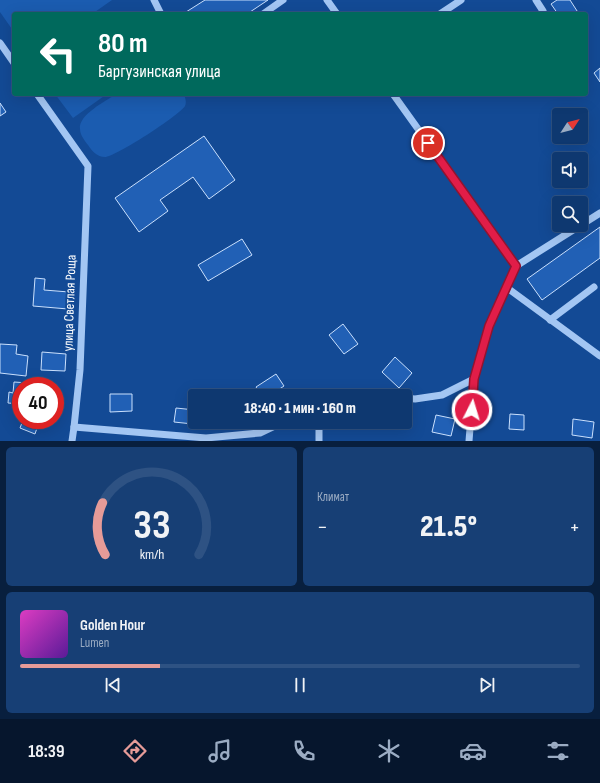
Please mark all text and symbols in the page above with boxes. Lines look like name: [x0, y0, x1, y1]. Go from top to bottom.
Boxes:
text: 80 m: [98, 27, 147, 60]
icon: left: [32, 28, 84, 80]
text: Баргузинская улица: [98, 61, 221, 82]
north arrow: [552, 108, 588, 144]
map controls: [552, 108, 588, 232]
pin: [411, 126, 445, 160]
icon: arrive: [417, 132, 439, 154]
button: sound: [552, 152, 588, 188]
button: search: [552, 196, 588, 232]
street label: улица Светлая Роща: [59, 254, 80, 352]
speed limit sign: 40: [12, 377, 64, 429]
position arrow: [451, 389, 493, 431]
text: 18:40 · 1 мин · 160 m: [244, 399, 356, 418]
text: Климат: [317, 489, 349, 505]
text: 33: [133, 500, 170, 549]
text: 21.5°: [420, 509, 477, 545]
text: −: [317, 514, 328, 541]
text: +: [569, 514, 580, 541]
text: km/h: [139, 545, 164, 562]
text: Golden Hour: [80, 616, 145, 635]
text: Lumen: [80, 635, 109, 651]
icon: previous: [102, 674, 124, 696]
icon: pause: [289, 674, 311, 696]
icon: next: [476, 674, 498, 696]
icon: directions: [121, 737, 149, 765]
icon: music: [206, 737, 234, 765]
icon: phone: [290, 737, 318, 765]
icon: climate: [375, 737, 403, 765]
icon: car: [459, 737, 487, 765]
icon: filters: [544, 737, 572, 765]
text: 18:39: [28, 741, 64, 762]

